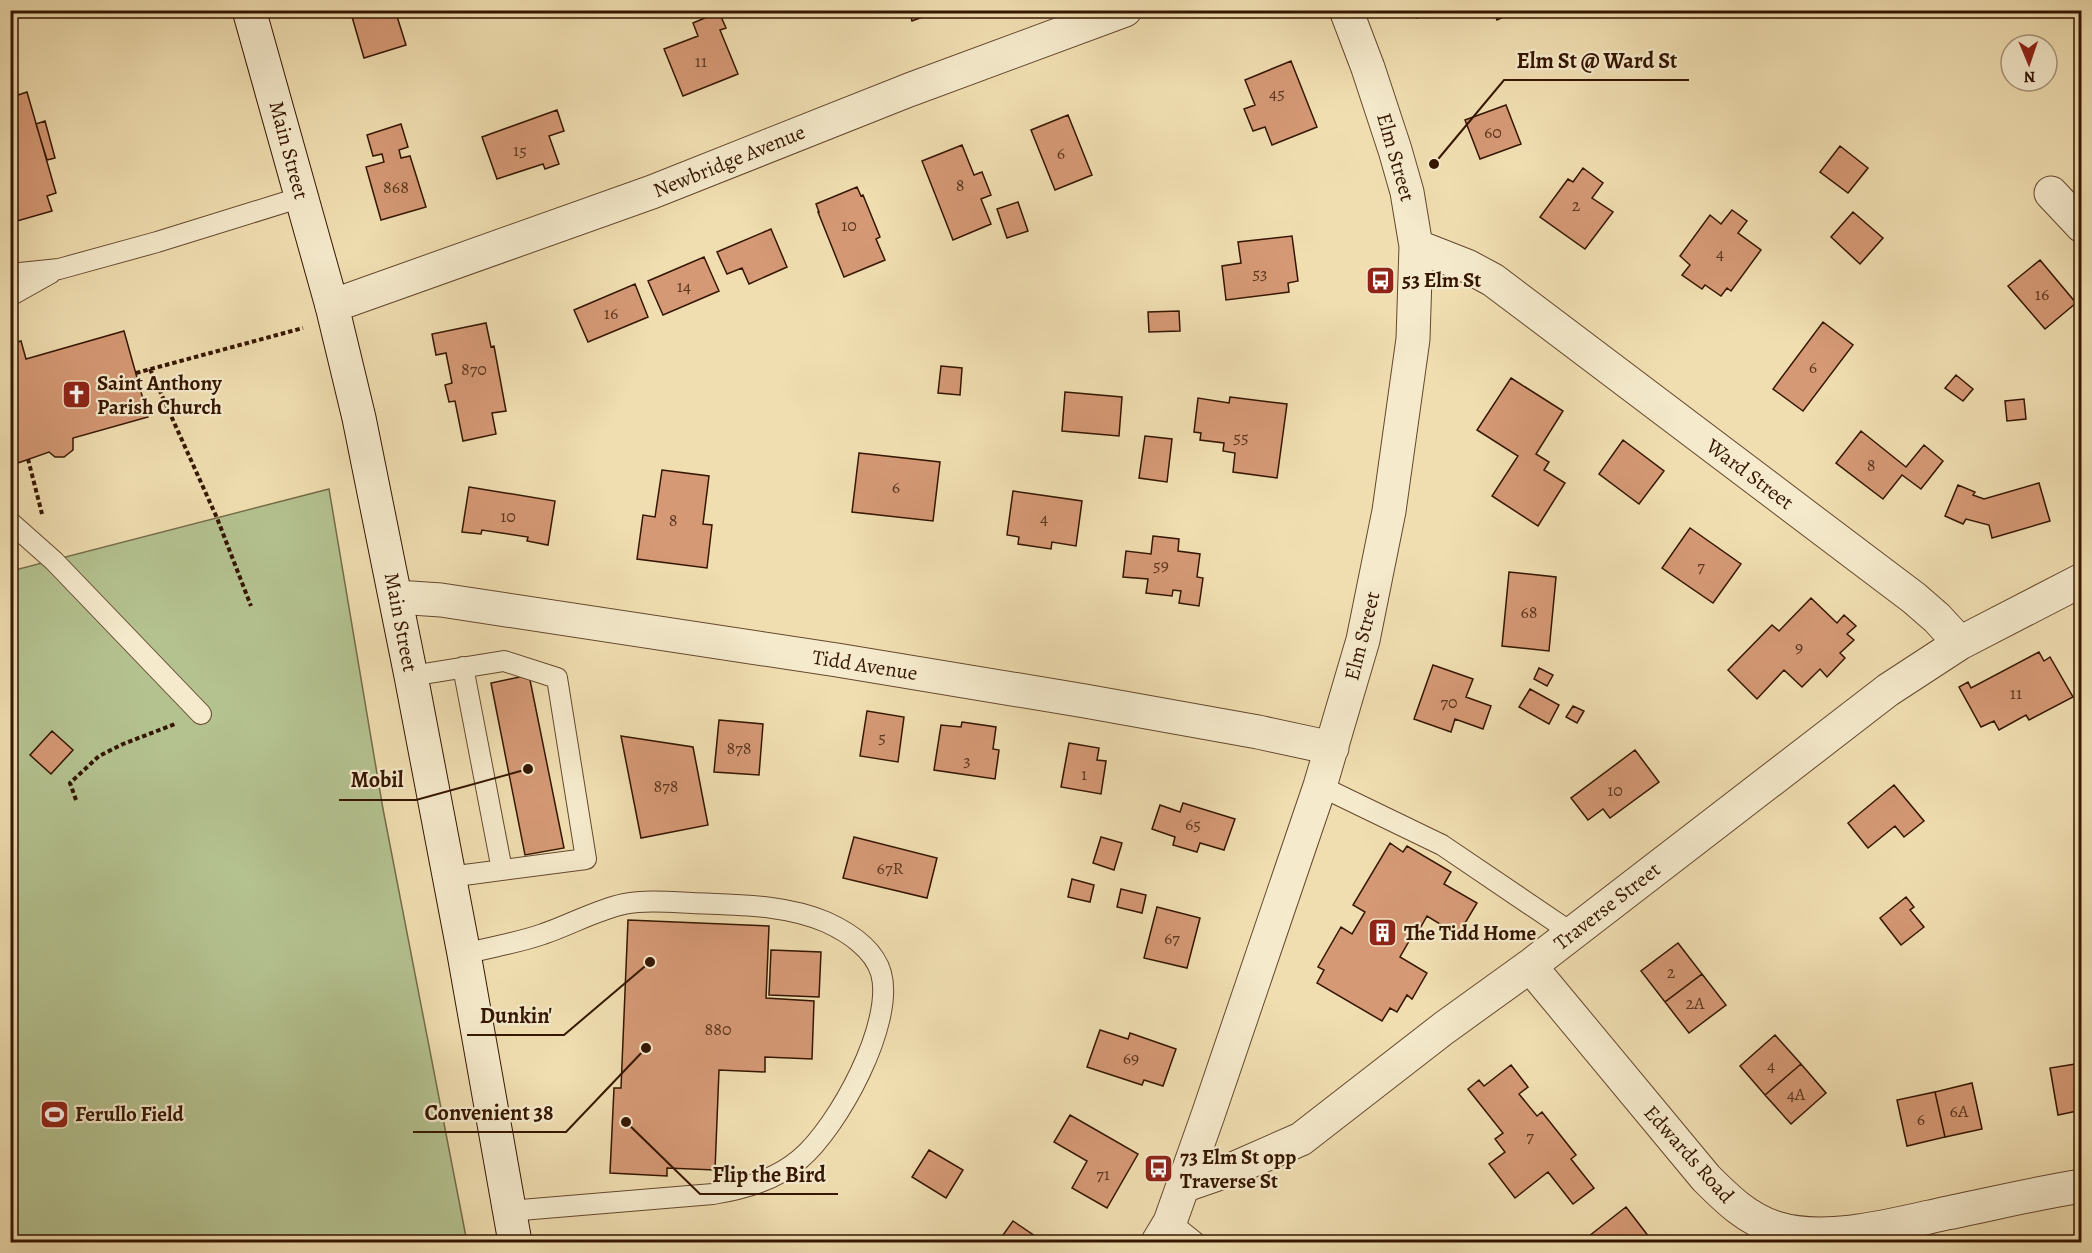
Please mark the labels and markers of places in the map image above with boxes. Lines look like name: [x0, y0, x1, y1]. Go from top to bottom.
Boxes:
callout: Elm St @ Ward St: [1504, 40, 1689, 80]
bus stop icon: 53 Elm St: [1365, 264, 1397, 296]
place label: 53 Elm St: [1402, 266, 1481, 294]
place label: Saint Anthony Parish Church: [97, 369, 223, 421]
church icon: Saint Anthony Parish Church: [60, 379, 92, 411]
callout: Mobil: [339, 760, 416, 800]
building icon: The Tidd Home: [1367, 917, 1399, 949]
place label: The Tidd Home: [1404, 919, 1537, 947]
callout: Dunkin': [467, 995, 564, 1035]
callout: Convenient 38: [413, 1092, 566, 1132]
sports icon: Ferullo Field: [38, 1098, 70, 1130]
place label: Ferullo Field: [75, 1100, 184, 1128]
place label: 73 Elm St opp Traverse St: [1180, 1143, 1296, 1195]
bus stop icon: 73 Elm St opp Traverse St: [1143, 1153, 1175, 1185]
callout: Flip the Bird: [700, 1154, 838, 1194]

